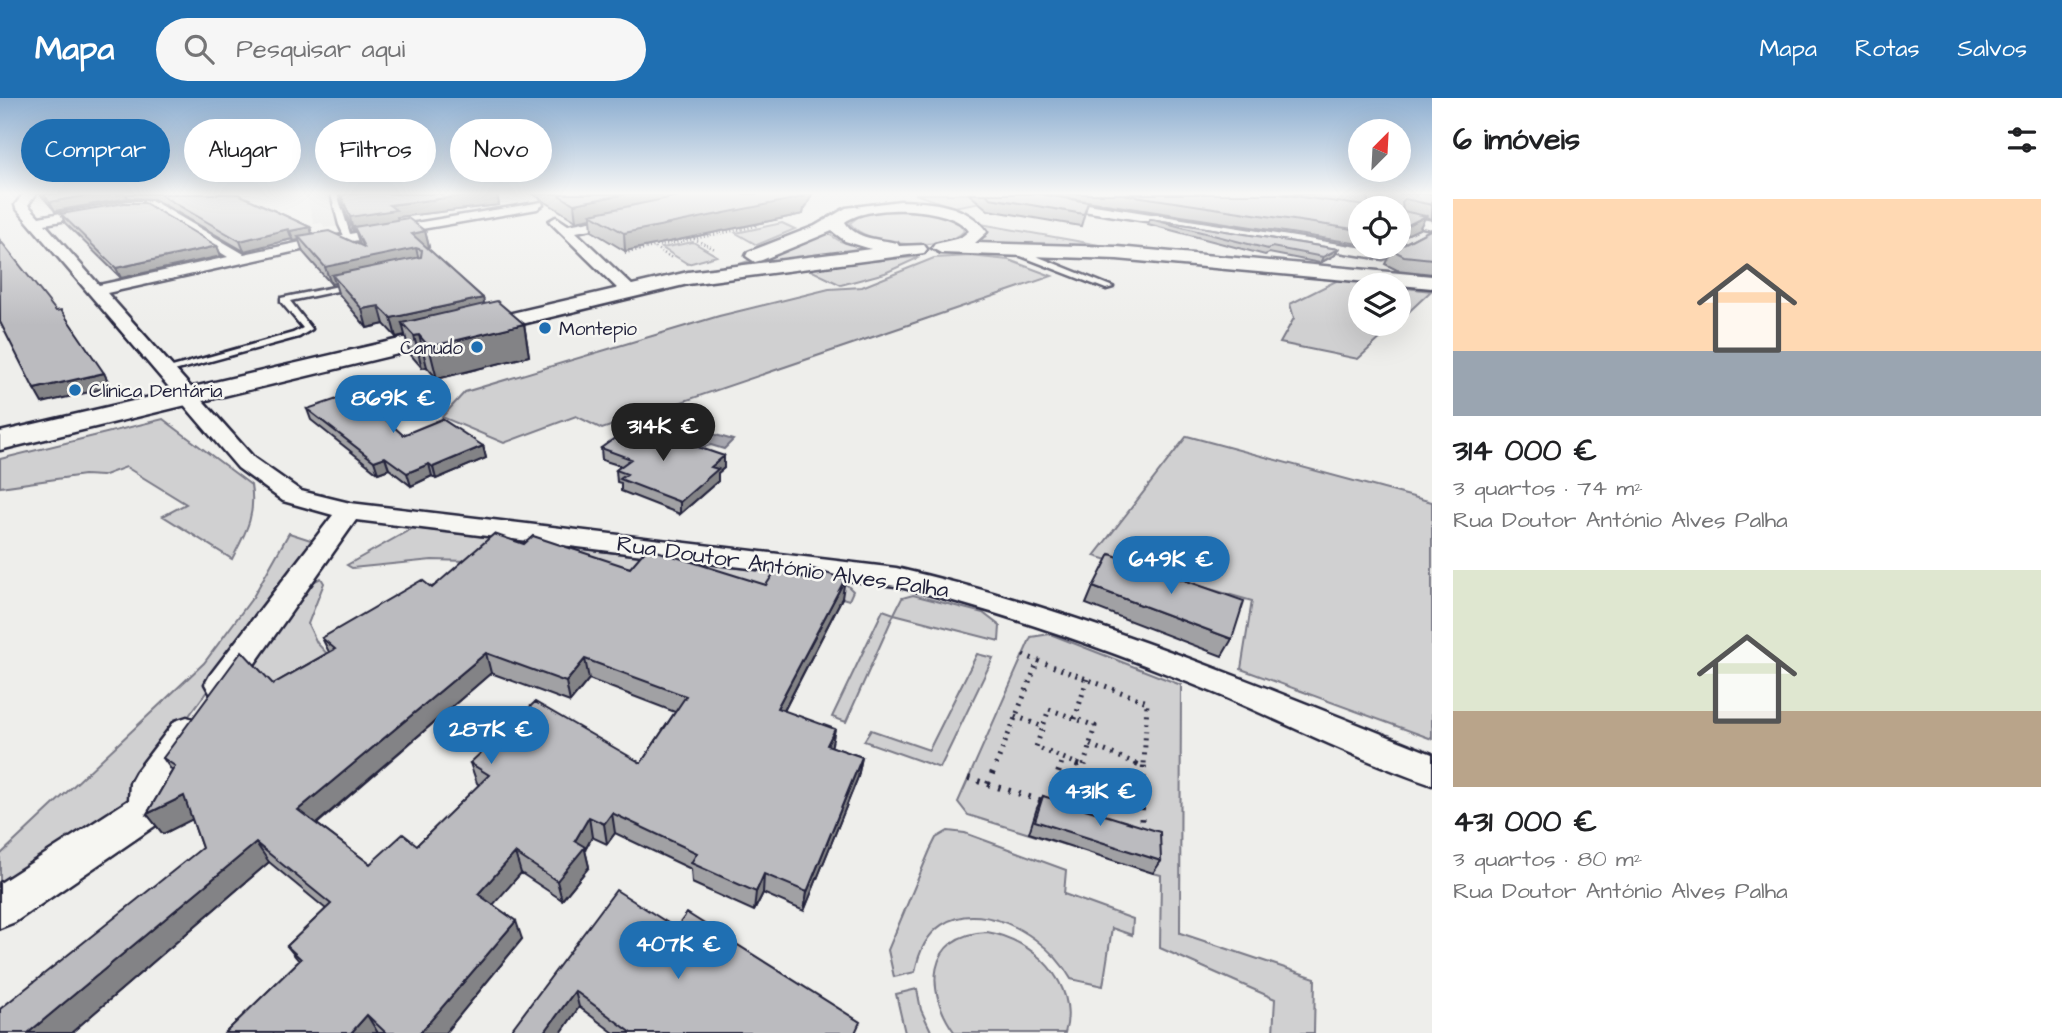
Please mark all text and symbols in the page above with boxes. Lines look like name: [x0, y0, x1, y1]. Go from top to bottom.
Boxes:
search box: [156, 18, 646, 81]
text: Mapa: [35, 26, 114, 72]
icon: search: [180, 30, 218, 68]
text: Pesquisar aqui: [236, 31, 405, 67]
text: Mapa: [1759, 32, 1817, 66]
text: Rotas: [1855, 32, 1920, 66]
text: Salvos: [1958, 32, 2027, 66]
chip: Comprar: [21, 119, 170, 182]
chip: Alugar: [184, 119, 301, 182]
chip: Filtros: [315, 119, 436, 182]
chip: Novo: [450, 119, 552, 182]
north arrow: [1348, 119, 1410, 182]
map controls: [1348, 119, 1411, 336]
text: 6 imóveis: [1453, 119, 1580, 161]
icon: filters: [2003, 121, 2041, 159]
button: locate: [1348, 196, 1411, 259]
icon: home: [1684, 245, 1810, 371]
button: layers: [1348, 273, 1411, 336]
place label: Montepio: [559, 316, 637, 343]
marker: Montepio: [537, 320, 553, 336]
place label: Canudo: [400, 335, 463, 362]
marker: Canudo: [469, 339, 485, 355]
pin: 869K €: [336, 376, 450, 435]
place label: Clínica Dentária: [89, 378, 223, 405]
marker: Clínica Dentária: [67, 382, 83, 398]
text: 869K €: [351, 382, 435, 414]
pin: 314K €: [606, 404, 720, 463]
text: 314K €: [627, 410, 699, 442]
text: 314 000 €: [1453, 430, 1597, 472]
text: 3 quartos · 74 m²: [1453, 472, 1643, 504]
text: Rua Doutor António Alves Palha: [1453, 504, 1788, 536]
street label: Rua Doutor António Alves Palha: [615, 528, 951, 606]
pin: 649K €: [1114, 536, 1228, 596]
text: 649K €: [1129, 543, 1213, 575]
icon: home: [1684, 616, 1810, 742]
pin: 287K €: [434, 706, 548, 766]
text: 287K €: [449, 713, 533, 745]
pin: 431K €: [1043, 768, 1157, 828]
text: 431K €: [1064, 775, 1136, 807]
text: 431 000 €: [1453, 801, 1597, 843]
text: 3 quartos · 80 m²: [1453, 843, 1642, 875]
text: Rua Doutor António Alves Palha: [1453, 875, 1788, 907]
pin: 407K €: [621, 922, 735, 981]
text: 407K €: [635, 928, 721, 960]

